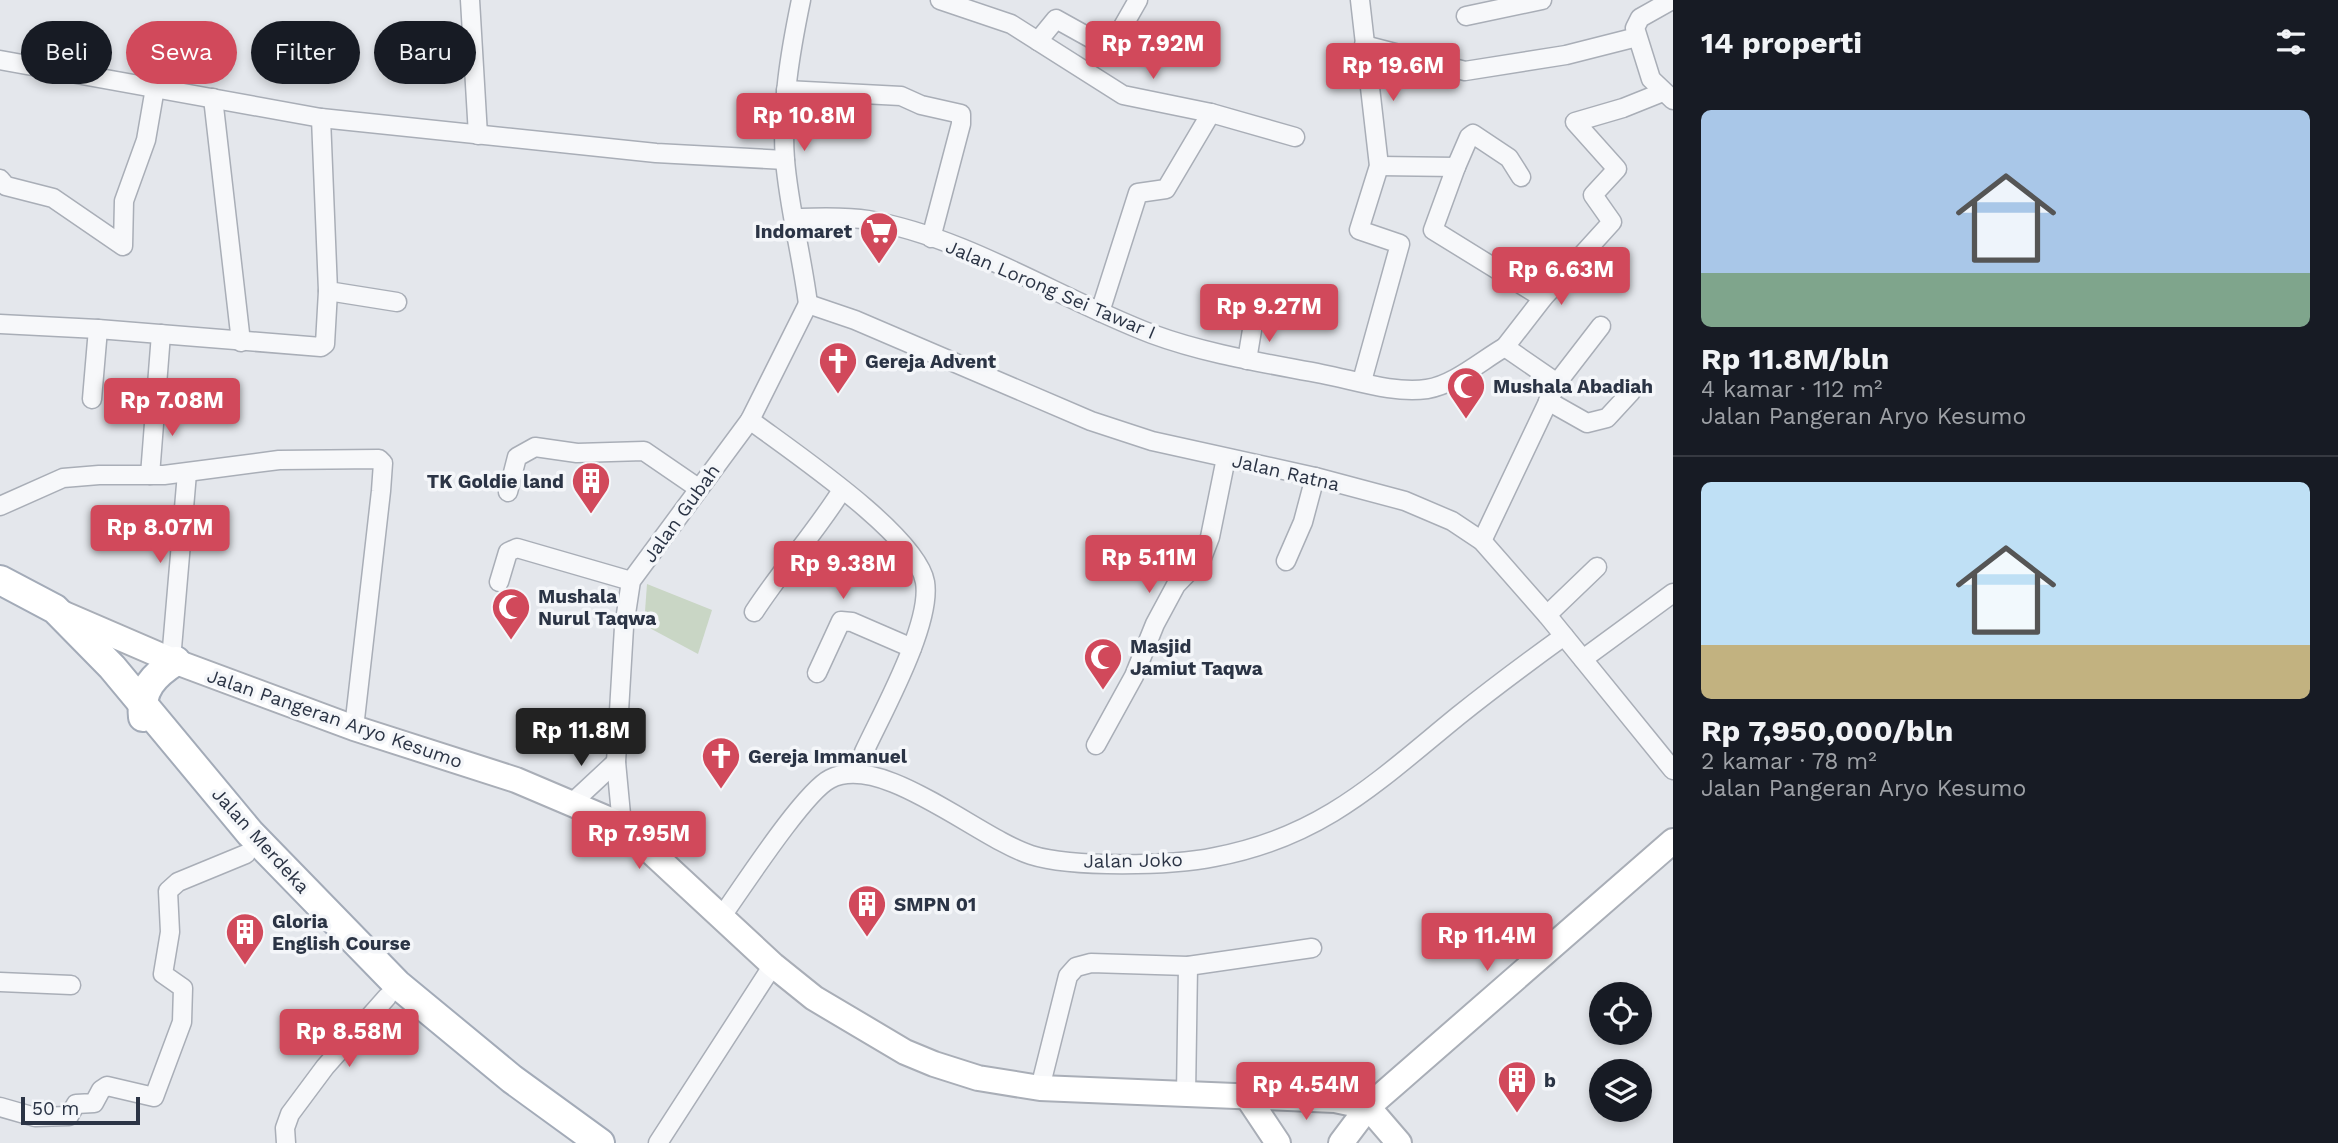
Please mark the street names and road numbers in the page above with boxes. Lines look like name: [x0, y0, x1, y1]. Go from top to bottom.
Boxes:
street label: Jalan Lorong Sei Tawar I: [942, 235, 1159, 344]
street label: Jalan Ratna: [1230, 449, 1342, 496]
street label: Jalan Gubah: [638, 460, 725, 567]
street label: Jalan Pangeran Aryo Kesumo: [204, 664, 466, 773]
street label: Jalan Merdeka: [207, 783, 314, 898]
street label: Jalan Joko: [1083, 848, 1183, 873]

